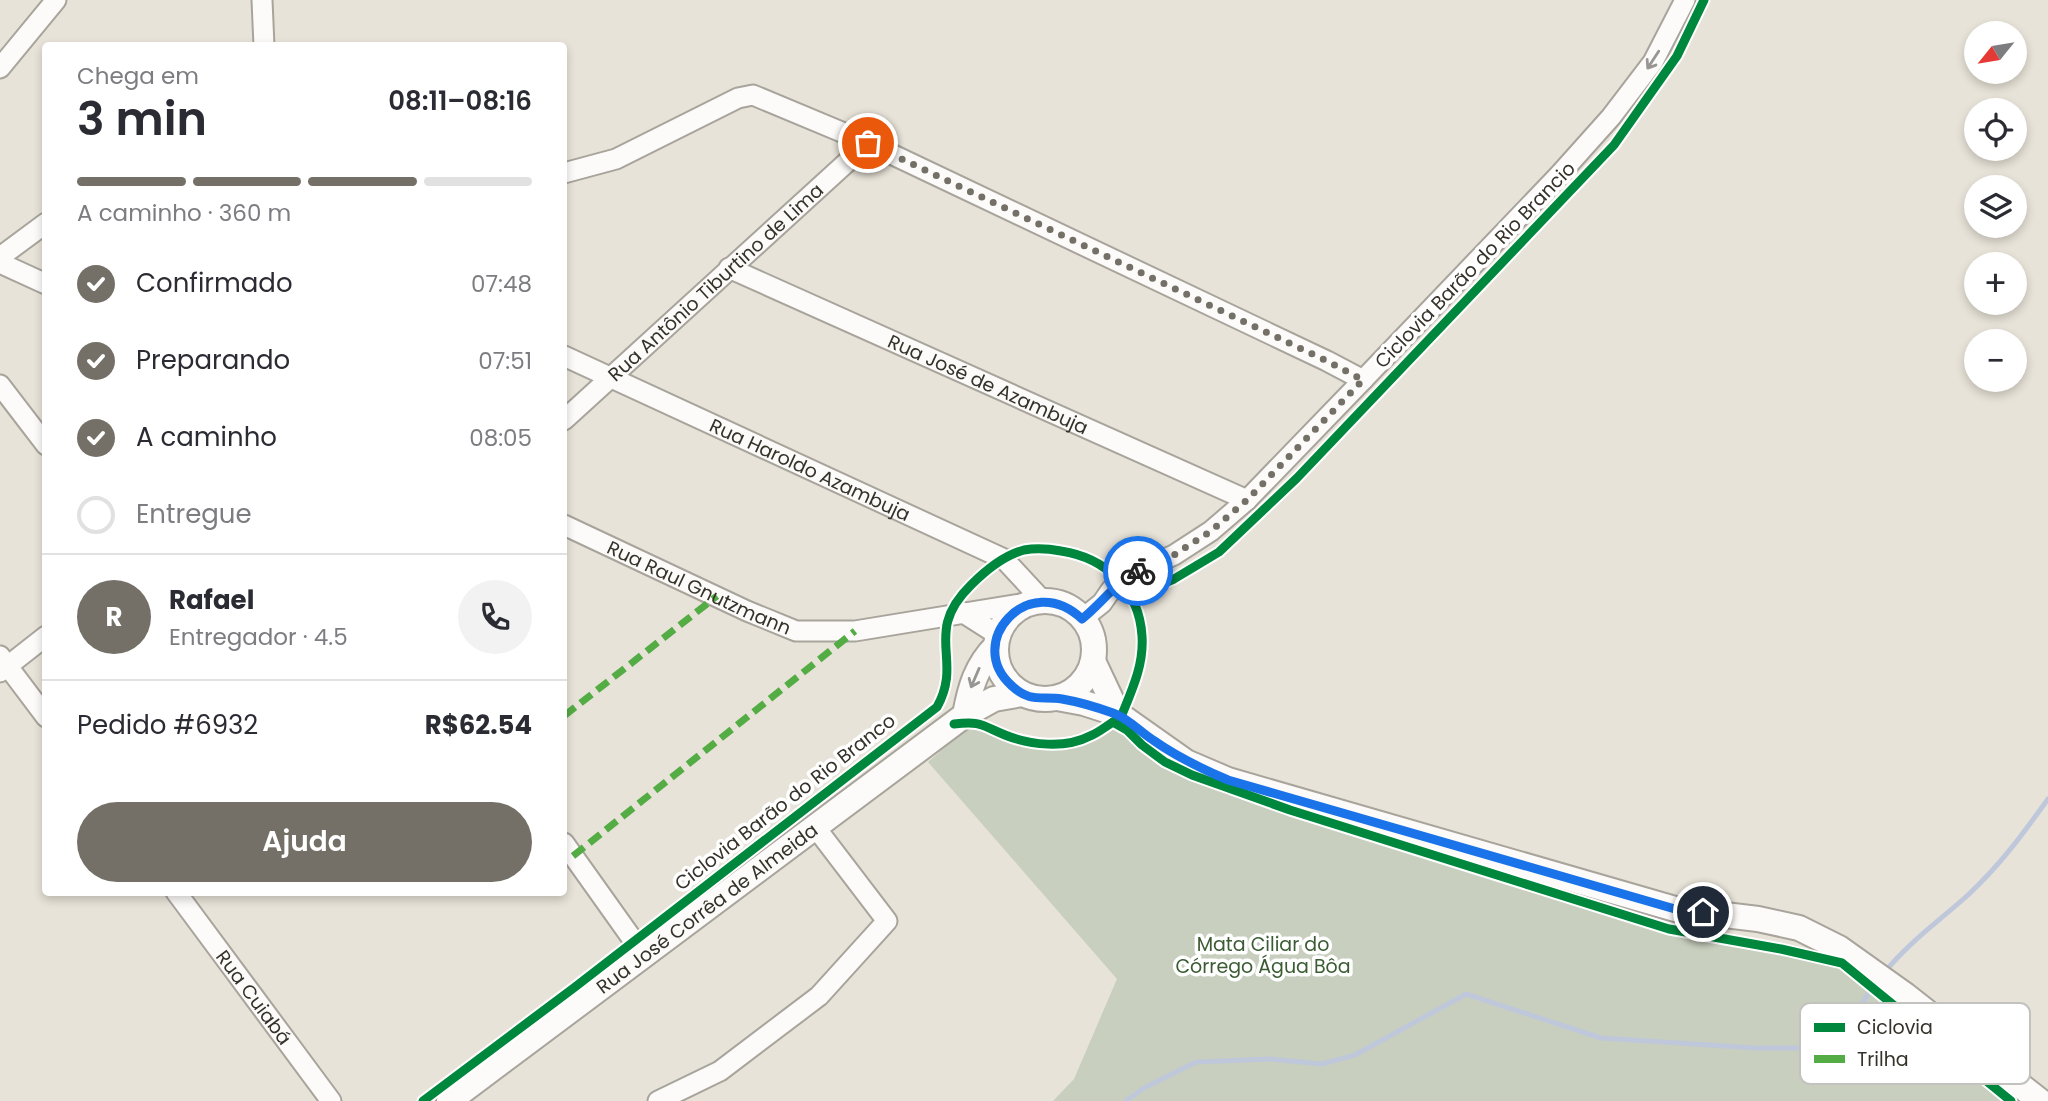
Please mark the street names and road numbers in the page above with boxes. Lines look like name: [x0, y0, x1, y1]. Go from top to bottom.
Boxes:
street label: Ciclovia Barão do Rio Brancio: [1369, 156, 1581, 374]
street label: Rua Antônio Tiburtino de Lima: [602, 177, 829, 387]
street label: Rua José de Azambuja: [884, 327, 1093, 441]
street label: Rua Haroldo Azambuja: [705, 412, 915, 528]
street label: Rua Raul Gnutzmann: [603, 534, 795, 641]
street label: Ciclovia Barão do Rio Branco: [669, 707, 901, 897]
street label: Rua José Corrêa de Almeida: [590, 816, 823, 1000]
street label: Rua Cuiabá: [210, 944, 298, 1050]

